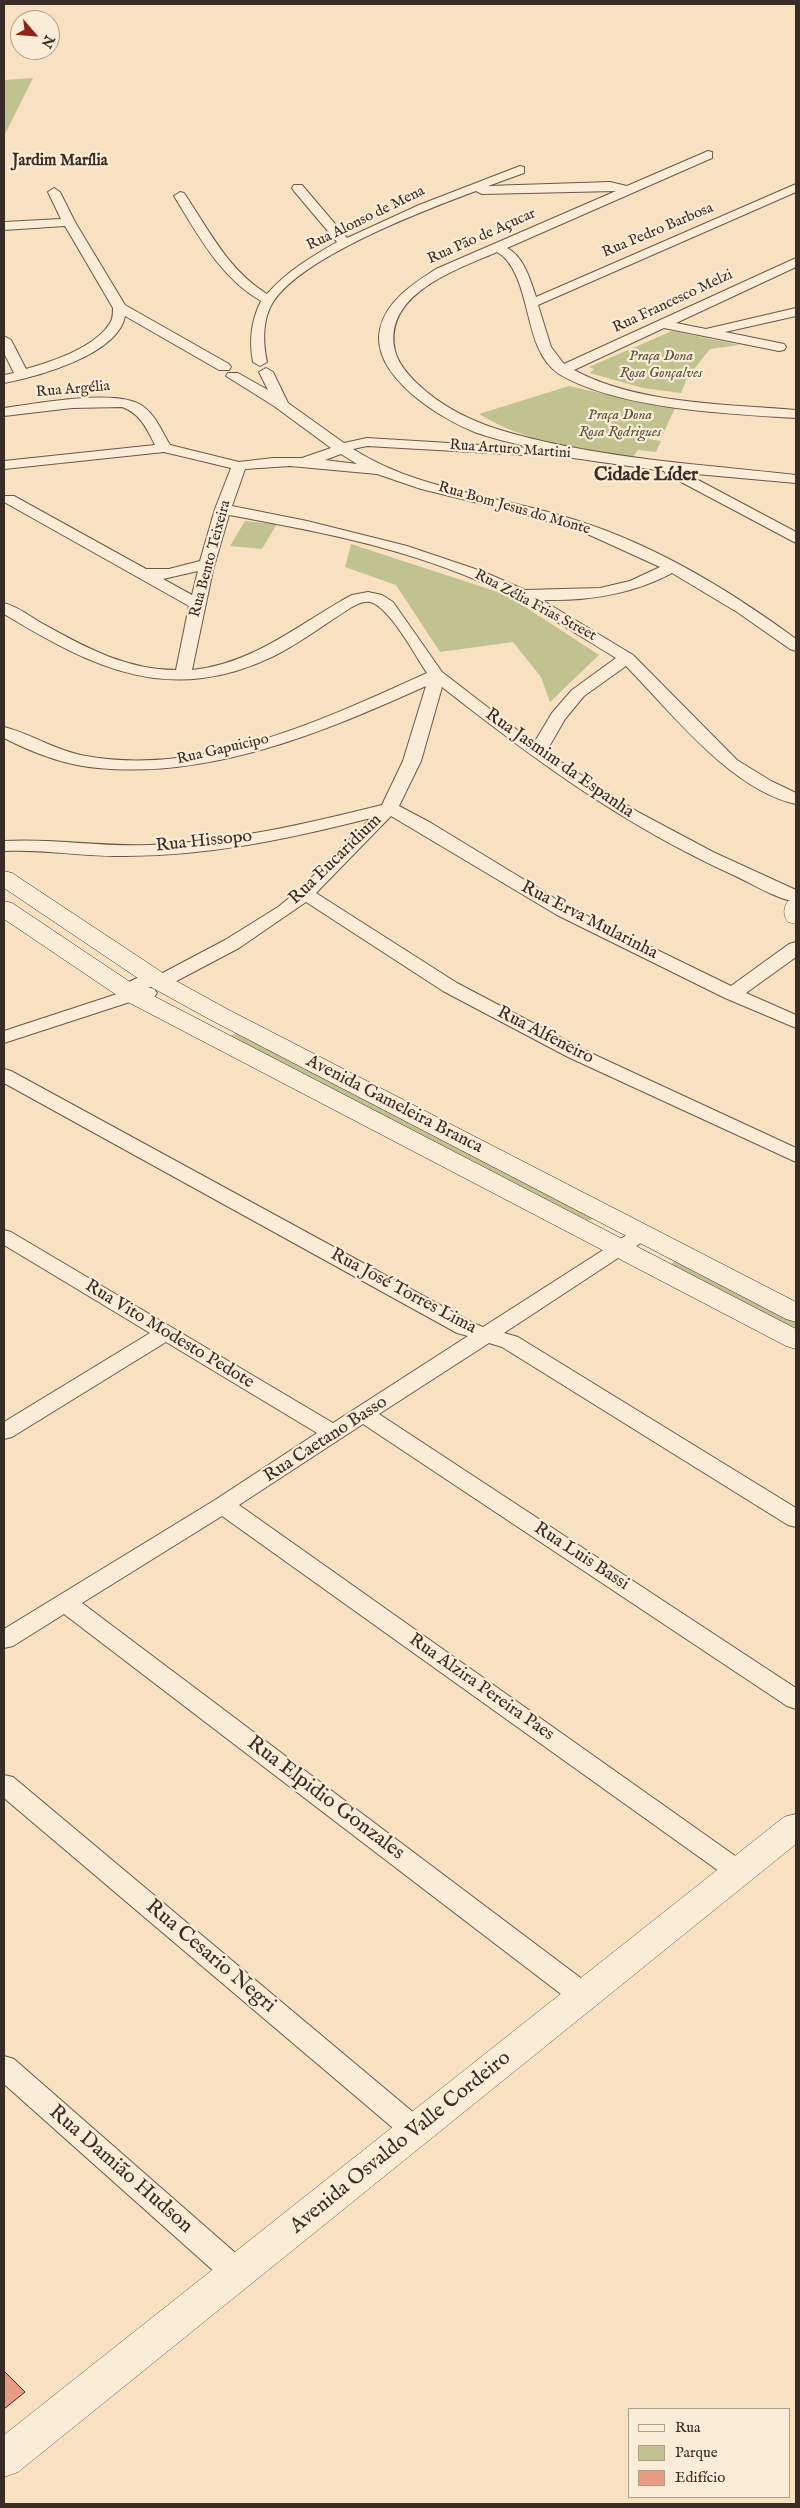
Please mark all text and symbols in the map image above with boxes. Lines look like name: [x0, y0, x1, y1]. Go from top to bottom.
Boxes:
north arrow: [10, 10, 60, 60]
text: N: [37, 32, 58, 51]
district label: Jardim Marília: [12, 152, 108, 172]
street label: Rua Alonso de Mena: [304, 183, 428, 255]
street label: Rua Pedro Barbosa: [600, 199, 716, 263]
street label: Rua Pão de Açucar: [425, 205, 539, 269]
street label: Rua Francesco Melzi: [610, 266, 736, 338]
park label: Praça Dona Rosa Gonçalves: [619, 348, 703, 383]
street label: Rua Argélia: [35, 378, 111, 402]
park label: Praça Dona Rosa Rodrigues: [579, 407, 661, 442]
street label: Rua Arturo Martini: [449, 437, 571, 463]
district label: Cidade Líder: [594, 465, 698, 487]
street label: Rua Bom Jesus do Monte: [436, 479, 592, 539]
street label: Rua Bento Teixeira: [187, 498, 235, 620]
street label: Rua Zélia Frias Street: [471, 566, 599, 646]
street label: Rua Jasmim da Espanha: [480, 704, 638, 824]
street label: Rua Gapuicipo: [175, 731, 271, 769]
street label: Rua Eucaridium: [285, 810, 387, 910]
street label: Rua Hissopo: [155, 826, 253, 858]
street label: Rua Erva Mularinha: [517, 877, 661, 965]
street label: Rua Alfeneiro: [493, 1002, 597, 1070]
street label: Avenida Gameleira Branca: [302, 1051, 486, 1159]
street label: Rua José Torres Lima: [326, 1244, 480, 1340]
street label: Rua Vito Modesto Pedote: [81, 1276, 257, 1394]
street label: Rua Caetano Basso: [260, 1392, 392, 1488]
street label: Rua Luis Bassi: [529, 1518, 633, 1596]
street label: Rua Alzira Pereira Paes: [404, 1630, 558, 1746]
street label: Rua Elpidio Gonzales: [241, 1732, 409, 1866]
street label: Rua Cesario Negri: [140, 1895, 280, 2019]
street label: Avenida Osvaldo Valle Cordeiro: [286, 2046, 516, 2240]
street label: Rua Damião Hudson: [43, 2101, 197, 2239]
legend: [628, 2408, 790, 2498]
text: Rua: [675, 2418, 701, 2437]
text: Parque: [675, 2443, 718, 2462]
text: Edifício: [675, 2468, 725, 2487]

